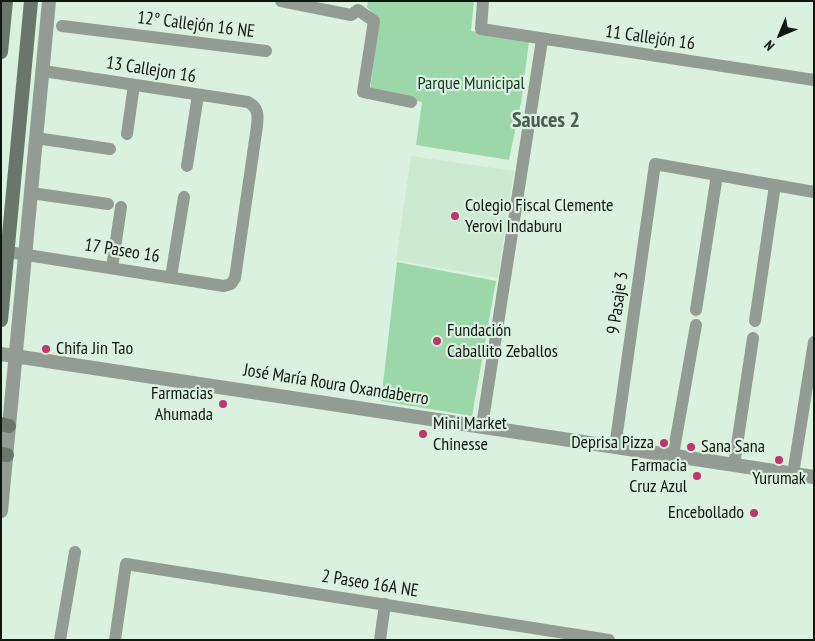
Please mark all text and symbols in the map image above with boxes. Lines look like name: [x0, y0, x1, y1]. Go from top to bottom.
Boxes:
street label: 12° Callejón 16 NE: [136, 7, 256, 43]
north arrow: [755, 10, 805, 60]
street label: 11 Callejón 16: [604, 21, 696, 55]
text: N: [760, 37, 778, 55]
street label: 13 Callejon 16: [105, 52, 197, 88]
park label: Parque Municipal: [417, 73, 525, 95]
district label: Sauces 2: [512, 108, 580, 134]
place label: Colegio Fiscal Clemente Yerovi Indaburu: [465, 195, 613, 238]
marker: Colegio Fiscal Clemente Yerovi Indaburu: [449, 210, 461, 222]
street label: 17 Paseo 16: [83, 234, 161, 268]
street label: 9 Pasaje 3: [603, 270, 633, 336]
place label: Fundación Caballito Zeballos: [447, 320, 558, 362]
marker: Fundación Caballito Zeballos: [431, 335, 443, 347]
place label: Chifa Jin Tao: [56, 338, 133, 360]
marker: Chifa Jin Tao: [40, 343, 52, 355]
street label: José María Roura Oxandaberro: [242, 360, 430, 410]
place label: Farmacias Ahumada: [151, 383, 213, 426]
marker: Farmacias Ahumada: [217, 398, 229, 410]
place label: Mini Market Chinesse: [433, 413, 507, 456]
marker: Mini Market Chinesse: [417, 428, 429, 440]
place label: Deprisa Pizza: [571, 432, 654, 454]
place label: Sana Sana: [701, 436, 765, 458]
marker: Deprisa Pizza: [658, 437, 670, 449]
marker: Sana Sana: [685, 441, 697, 453]
marker: Yurumak: [773, 454, 785, 466]
place label: Farmacia Cruz Azul: [629, 455, 687, 498]
place label: Yurumak: [752, 468, 806, 490]
marker: Farmacia Cruz Azul: [691, 470, 703, 482]
place label: Encebollado: [668, 502, 744, 524]
marker: Encebollado: [748, 507, 760, 519]
street label: 2 Paseo 16A NE: [320, 566, 420, 602]

